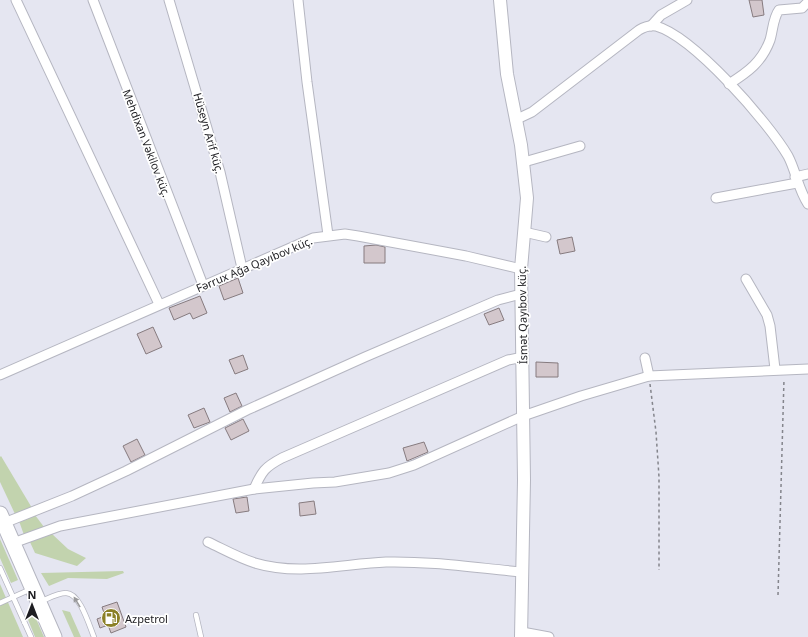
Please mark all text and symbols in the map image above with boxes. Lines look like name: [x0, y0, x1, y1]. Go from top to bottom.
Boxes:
street label: Mehdixan Vəkilov küç.: [120, 87, 175, 199]
street label: Hüseyn Arif küç.: [190, 91, 228, 175]
street label: Fərrux Ağa Qayıbov küç.: [194, 233, 315, 295]
street label: İsmət Qayıbov küç.: [514, 266, 530, 364]
north arrow: [12, 585, 52, 625]
text: N: [28, 587, 36, 602]
one-way arrow: [74, 596, 81, 608]
fuel station icon: Azpetrol: [100, 607, 122, 629]
place label: Azpetrol: [125, 611, 168, 626]

